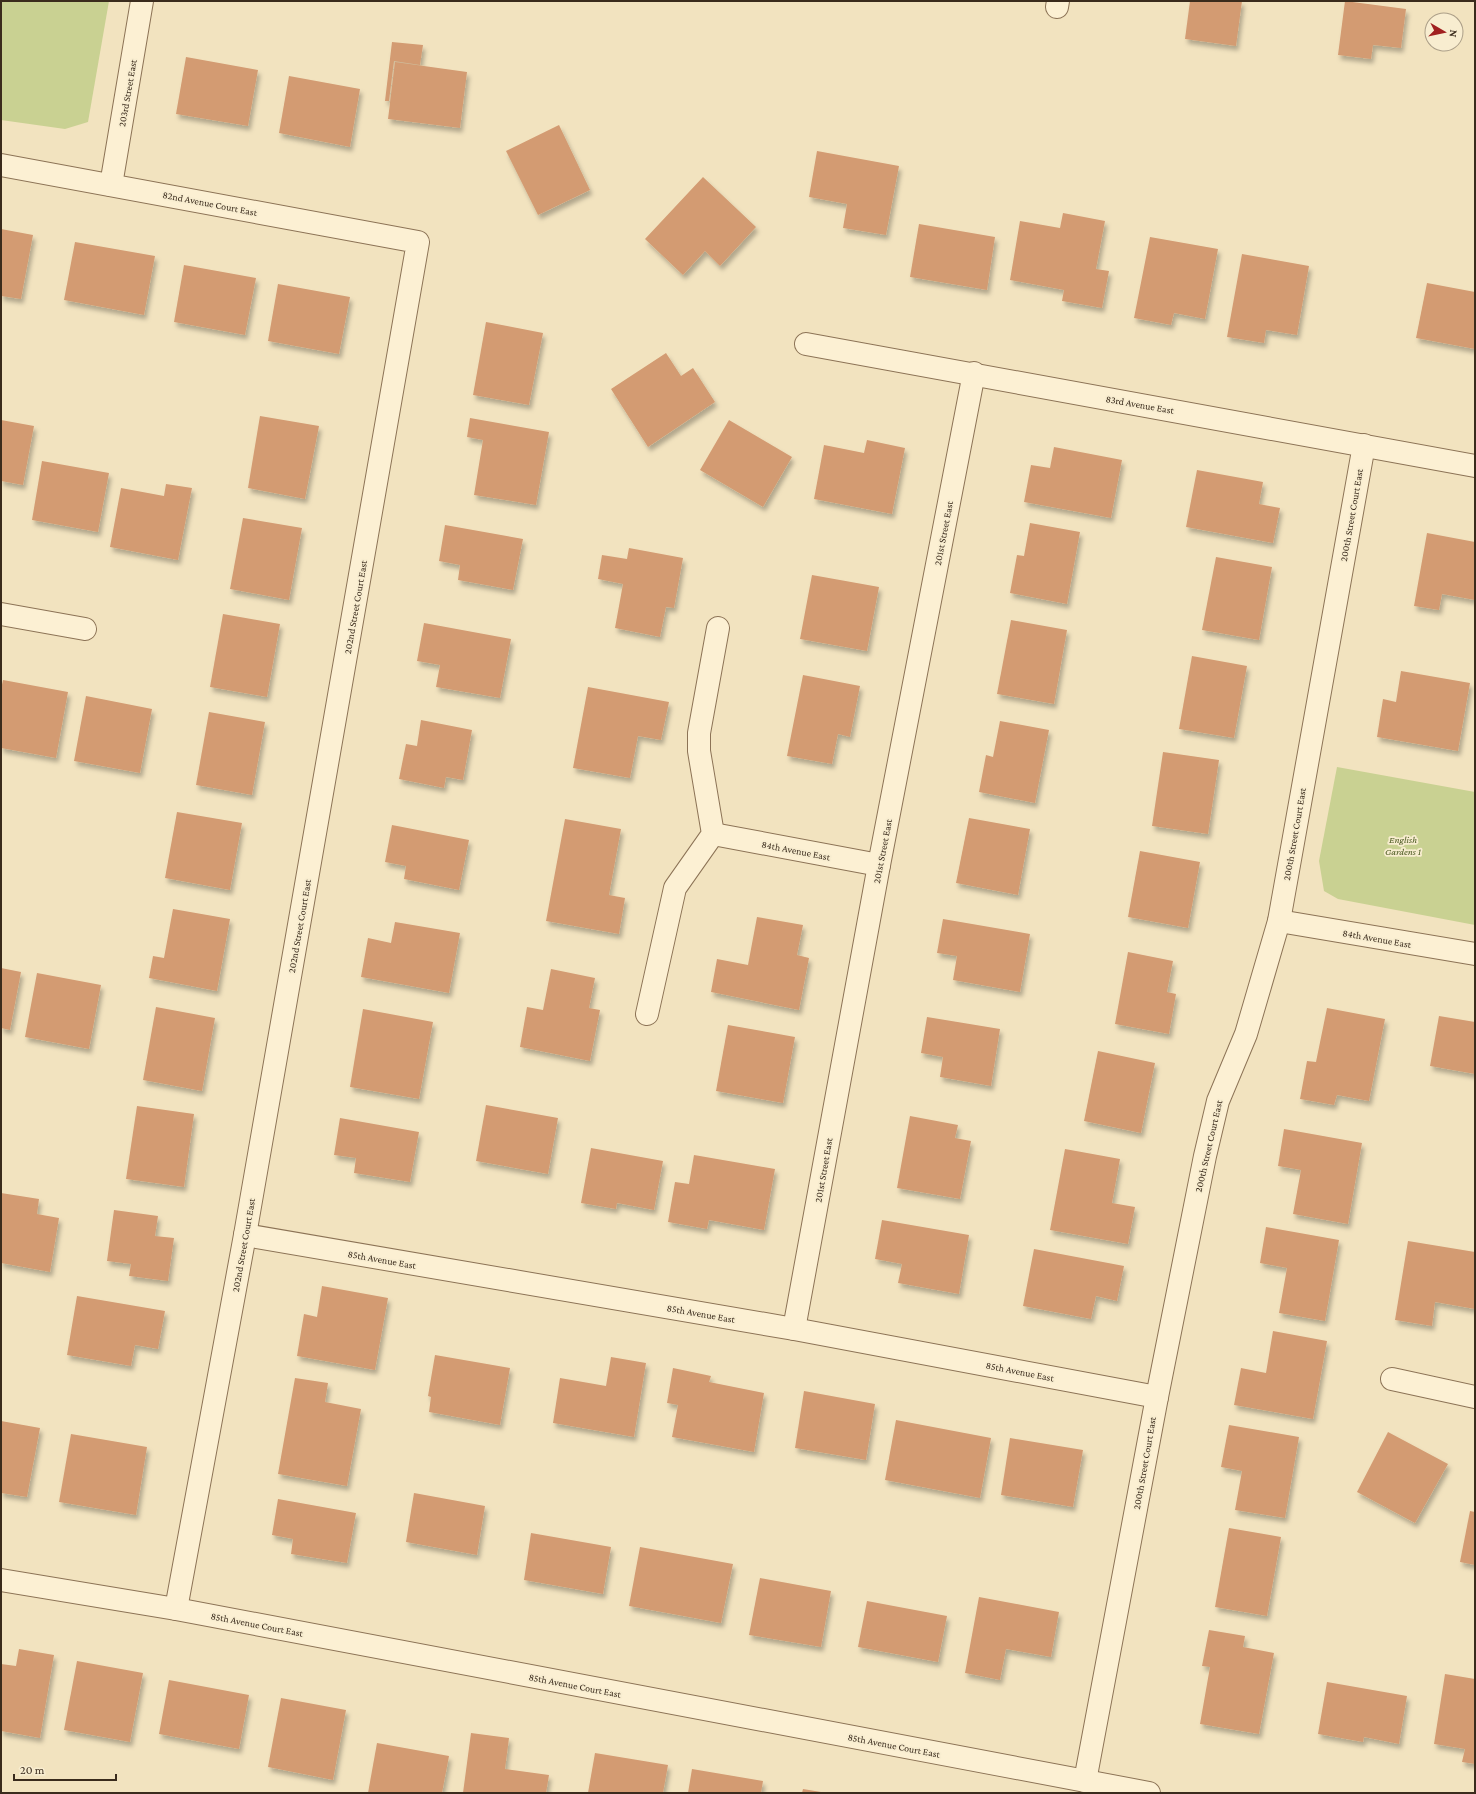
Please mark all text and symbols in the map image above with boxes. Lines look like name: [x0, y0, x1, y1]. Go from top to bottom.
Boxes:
north arrow: [1424, 12, 1464, 52]
text: N: [1447, 29, 1460, 39]
street label: 203rd Street East: [116, 58, 139, 128]
street label: 82nd Avenue Court East: [162, 189, 259, 218]
street label: 83rd Avenue East: [1105, 393, 1176, 416]
street label: 200th Street Court East: [1338, 467, 1365, 562]
street label: 201st Street East: [932, 499, 955, 566]
street label: 202nd Street Court East: [342, 559, 369, 655]
street label: 200th Street Court East: [1281, 786, 1308, 881]
street label: 201st Street East: [871, 817, 894, 884]
park label: English Gardens 1: [1385, 834, 1421, 857]
street label: 84th Avenue East: [761, 838, 832, 863]
street label: 202nd Street Court East: [286, 878, 313, 974]
street label: 84th Avenue East: [1342, 927, 1413, 950]
street label: 200th Street Court East: [1193, 1098, 1225, 1193]
street label: 201st Street East: [812, 1136, 835, 1203]
street label: 202nd Street Court East: [230, 1197, 257, 1293]
street label: 85th Avenue East: [347, 1248, 418, 1271]
street label: 85th Avenue East: [666, 1302, 737, 1325]
street label: 85th Avenue East: [985, 1360, 1056, 1384]
street label: 200th Street Court East: [1131, 1415, 1158, 1510]
street label: 85th Avenue Court East: [210, 1610, 305, 1639]
street label: 85th Avenue Court East: [528, 1671, 623, 1700]
street label: 85th Avenue Court East: [847, 1731, 942, 1760]
scale bar: [14, 1756, 116, 1782]
text: 20 m: [20, 1763, 45, 1777]

